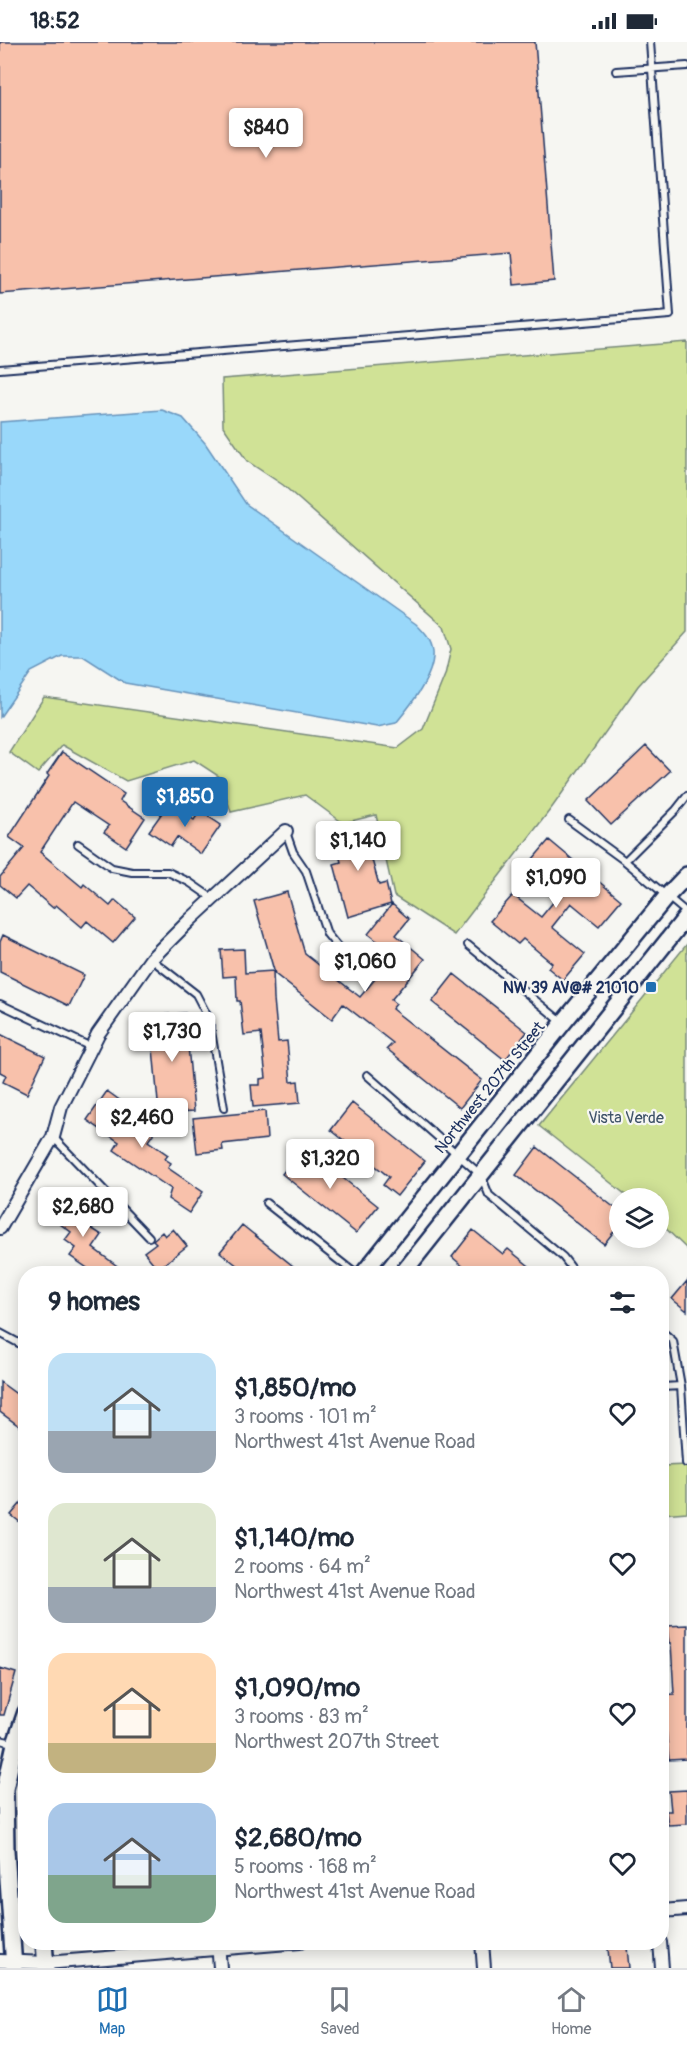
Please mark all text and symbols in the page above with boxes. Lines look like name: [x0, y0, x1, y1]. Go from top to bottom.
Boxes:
text: 18:52: [30, 7, 80, 35]
pin: $840: [230, 108, 302, 159]
text: $840: [243, 115, 289, 140]
pin: $1,850: [136, 777, 234, 828]
text: $1,850: [156, 784, 214, 809]
pin: $1,140: [309, 821, 407, 872]
text: $1,140: [330, 828, 386, 853]
pin: $1,090: [507, 858, 605, 909]
text: $1,090: [525, 865, 587, 890]
pin: $1,060: [316, 942, 414, 993]
text: $1,060: [334, 949, 396, 974]
place label: NW 39 AV@# 21010: [503, 978, 639, 998]
marker: NW 39 AV@# 21010: [644, 980, 658, 994]
pin: $1,730: [123, 1012, 221, 1063]
street label: Northwest 207th Street: [430, 1017, 549, 1158]
text: $1,730: [142, 1019, 202, 1044]
pin: $2,460: [93, 1098, 191, 1149]
text: $2,460: [110, 1105, 174, 1130]
park label: Vista Verde: [588, 1108, 664, 1128]
pin: $1,320: [281, 1139, 379, 1190]
text: $1,320: [300, 1146, 360, 1171]
pin: $2,680: [34, 1187, 132, 1238]
map controls: [609, 1188, 669, 1248]
button: layers: [609, 1188, 669, 1248]
text: $2,680: [52, 1194, 114, 1219]
text: 9 homes: [48, 1286, 140, 1318]
icon: filters: [606, 1286, 639, 1319]
text: $1,850/mo: [234, 1372, 356, 1404]
icon: home: [96, 1377, 168, 1449]
icon: heart: [606, 1397, 639, 1430]
text: 3 rooms · 101 m²: [234, 1404, 377, 1429]
text: Northwest 41st Avenue Road: [234, 1429, 476, 1454]
text: $1,140/mo: [234, 1522, 354, 1554]
icon: home: [96, 1527, 168, 1599]
icon: heart: [606, 1547, 639, 1580]
text: 2 rooms · 64 m²: [234, 1554, 371, 1579]
text: Northwest 41st Avenue Road: [234, 1579, 476, 1604]
text: $1,090/mo: [234, 1672, 360, 1704]
icon: home: [96, 1677, 168, 1749]
icon: heart: [606, 1697, 639, 1730]
text: 3 rooms · 83 m²: [234, 1704, 369, 1729]
text: Northwest 207th Street: [234, 1729, 439, 1754]
text: $2,680/mo: [234, 1822, 362, 1854]
icon: home: [96, 1827, 168, 1899]
icon: heart: [606, 1847, 639, 1880]
text: 5 rooms · 168 m²: [234, 1854, 377, 1879]
text: Northwest 41st Avenue Road: [234, 1879, 476, 1904]
tab: Map: [96, 1983, 129, 2039]
tab: Saved: [320, 1983, 360, 2039]
tab: Home: [551, 1983, 591, 2039]

